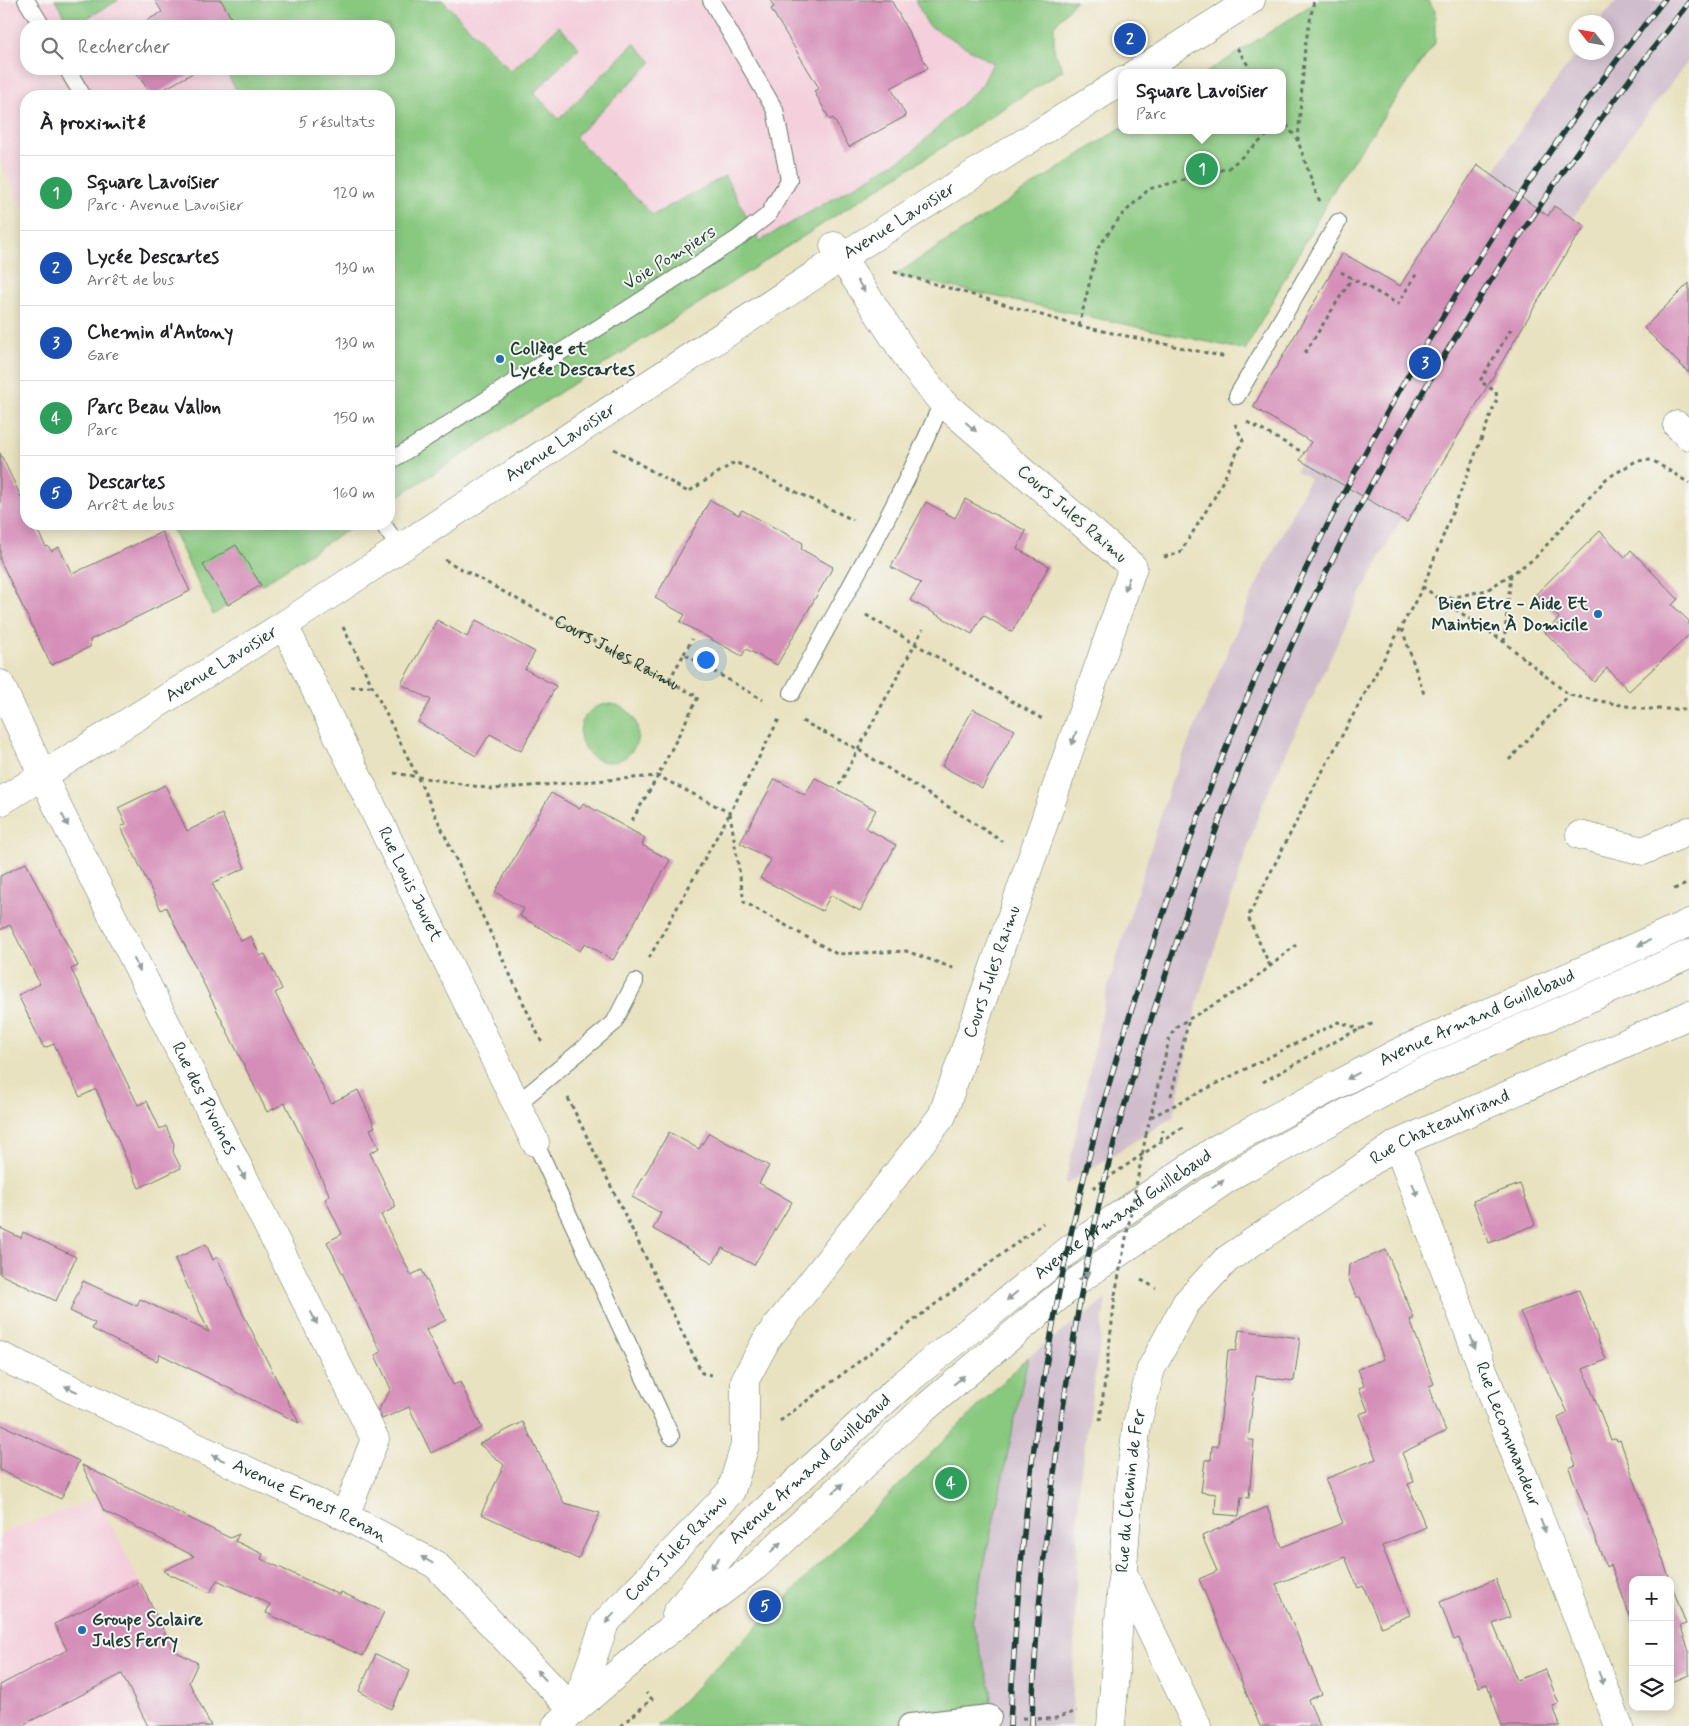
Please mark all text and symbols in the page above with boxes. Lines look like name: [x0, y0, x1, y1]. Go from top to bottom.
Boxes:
north arrow: [1569, 15, 1614, 60]
search box: [20, 20, 395, 75]
pin: 2: [1114, 20, 1146, 58]
icon: search: [38, 34, 66, 62]
text: Rechercher: [78, 35, 170, 60]
popup: [1118, 69, 1286, 134]
text: Square Lavoisier: [1136, 79, 1268, 104]
text: Parc: [1136, 104, 1166, 125]
text: À proximité: [40, 109, 146, 137]
text: 5 résultats: [298, 112, 375, 133]
pin: 1: [1186, 150, 1218, 188]
text: Square Lavoisier: [87, 170, 219, 195]
street label: Avenue Lavoisier: [839, 176, 961, 265]
text: 1: [52, 183, 60, 204]
text: 120 m: [333, 183, 375, 204]
text: Parc · Avenue Lavoisier: [87, 195, 244, 216]
street label: Voie Pompiers: [619, 220, 721, 296]
text: Lycée Descartes: [87, 245, 219, 270]
text: 2: [52, 258, 60, 279]
text: 130 m: [334, 258, 375, 279]
text: Arrêt de bus: [87, 270, 174, 291]
one-way arrow: [856, 280, 865, 293]
text: Chemin d'Antony: [87, 320, 233, 345]
text: 3: [52, 333, 60, 354]
text: 130 m: [334, 333, 375, 354]
place label: Collège et Lycée Descartes: [510, 337, 635, 382]
pin: 3: [1409, 344, 1441, 382]
text: Gare: [87, 345, 119, 366]
marker: Collège et Lycée Descartes: [494, 353, 506, 365]
text: Parc Beau Vallon: [87, 395, 221, 420]
street label: Avenue Lavoisier: [500, 397, 621, 488]
text: 4: [51, 408, 61, 429]
text: 150 m: [333, 408, 375, 429]
text: Parc: [87, 420, 117, 441]
one-way arrow: [965, 421, 977, 433]
street label: Cours Jules Raimu: [1012, 459, 1132, 569]
text: Descartes: [87, 470, 165, 495]
text: 5: [51, 483, 61, 504]
text: 160 m: [332, 483, 375, 504]
text: Arrêt de bus: [87, 495, 174, 516]
one-way arrow: [1123, 577, 1130, 592]
place label: Bien Etre - Aide Et Maintien À Domicile: [1431, 592, 1588, 637]
marker: Bien Etre - Aide Et Maintien À Domicile: [1592, 608, 1604, 620]
street label: Cours Jules Raimu: [550, 609, 683, 697]
street label: Avenue Lavoisier: [161, 620, 283, 708]
your location: [693, 647, 719, 673]
one-way arrow: [1070, 731, 1078, 746]
one-way arrow: [61, 813, 69, 827]
street label: Rue Louis Jouvet: [372, 823, 448, 946]
street label: Cours Jules Raimu: [958, 902, 1026, 1042]
one-way arrow: [1637, 939, 1651, 947]
one-way arrow: [133, 958, 141, 973]
street label: Avenue Armand Guillebaud: [1375, 963, 1579, 1072]
street label: Rue des Pivoines: [166, 1038, 242, 1159]
one-way arrow: [1346, 1072, 1361, 1080]
street label: Rue Chateaubriand: [1366, 1084, 1513, 1171]
street label: Avenue Armand Guillebaud: [1029, 1144, 1217, 1286]
one-way arrow: [238, 1166, 246, 1180]
one-way arrow: [1212, 1180, 1225, 1189]
one-way arrow: [1411, 1183, 1419, 1198]
one-way arrow: [1077, 1271, 1091, 1281]
one-way arrow: [1006, 1291, 1019, 1302]
one-way arrow: [310, 1311, 318, 1326]
one-way arrow: [1469, 1335, 1477, 1350]
street label: Rue Lecommandeur: [1469, 1358, 1547, 1511]
one-way arrow: [952, 1374, 965, 1385]
one-way arrow: [64, 1385, 78, 1393]
street label: Avenue Armand Guillebaud: [724, 1389, 896, 1550]
street label: Rue du Chemin de Fer: [1111, 1406, 1152, 1573]
one-way arrow: [211, 1453, 225, 1461]
street label: Avenue Ernest Renan: [229, 1453, 391, 1548]
pin: 4: [935, 1464, 967, 1502]
one-way arrow: [832, 1482, 844, 1494]
street label: Cours Jules Raimu: [619, 1490, 733, 1607]
one-way arrow: [1540, 1519, 1547, 1534]
one-way arrow: [770, 1541, 782, 1553]
one-way arrow: [419, 1556, 434, 1564]
one-way arrow: [710, 1556, 720, 1570]
map controls: [1629, 1576, 1674, 1711]
button: +: [1629, 1576, 1674, 1621]
pin: 5: [749, 1587, 781, 1625]
place label: Groupe Scolaire Jules Ferry: [92, 1608, 203, 1653]
one-way arrow: [605, 1612, 616, 1624]
button: −: [1629, 1621, 1674, 1666]
marker: Groupe Scolaire Jules Ferry: [76, 1624, 88, 1636]
button: layers: [1629, 1666, 1674, 1711]
one-way arrow: [535, 1670, 547, 1682]
one-way arrow: [1597, 1671, 1605, 1686]

